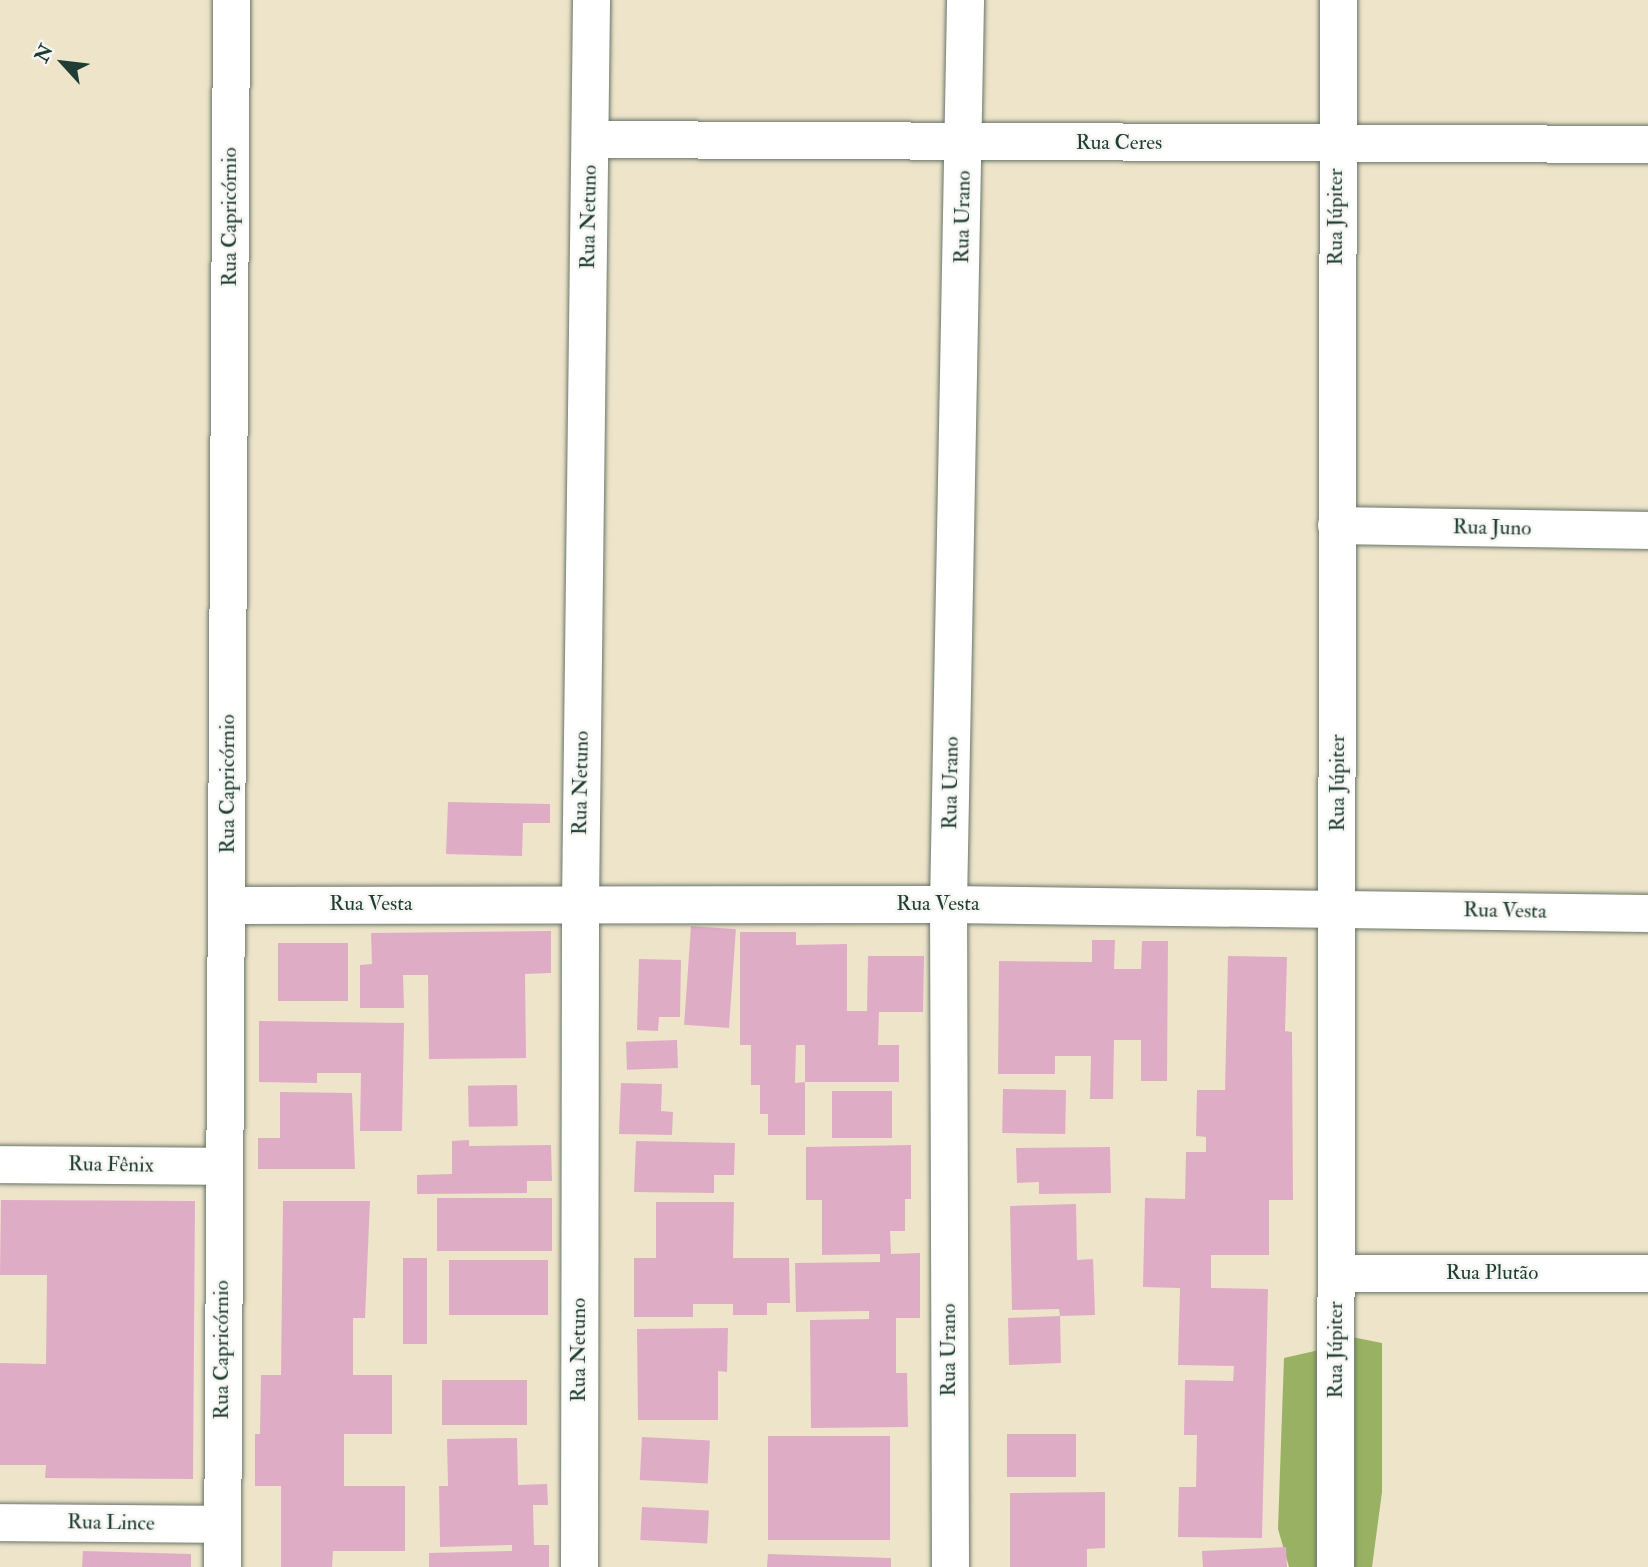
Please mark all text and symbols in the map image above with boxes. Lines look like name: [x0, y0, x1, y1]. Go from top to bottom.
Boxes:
north arrow: [28, 28, 98, 98]
text: N: [30, 40, 59, 67]
street label: Rua Ceres: [1076, 130, 1162, 156]
street label: Rua Capricórnio: [217, 147, 243, 287]
street label: Rua Netuno: [575, 165, 603, 269]
street label: Rua Júpiter: [1323, 168, 1349, 266]
street label: Rua Urano: [950, 170, 976, 264]
street label: Rua Juno: [1453, 515, 1531, 541]
street label: Rua Capricórnio: [215, 714, 241, 854]
street label: Rua Netuno: [567, 731, 595, 835]
street label: Rua Júpiter: [1325, 734, 1351, 832]
street label: Rua Urano: [938, 736, 964, 830]
street label: Rua Vesta: [329, 891, 413, 917]
street label: Rua Vesta: [896, 891, 980, 917]
street label: Rua Vesta: [1463, 898, 1547, 924]
street label: Rua Fênix: [68, 1152, 154, 1178]
street label: Rua Plutão: [1446, 1260, 1538, 1286]
street label: Rua Capricórnio: [209, 1280, 235, 1420]
street label: Rua Netuno: [566, 1298, 592, 1402]
street label: Rua Júpiter: [1323, 1301, 1349, 1399]
street label: Rua Urano: [936, 1303, 962, 1397]
street label: Rua Lince: [67, 1510, 155, 1536]

